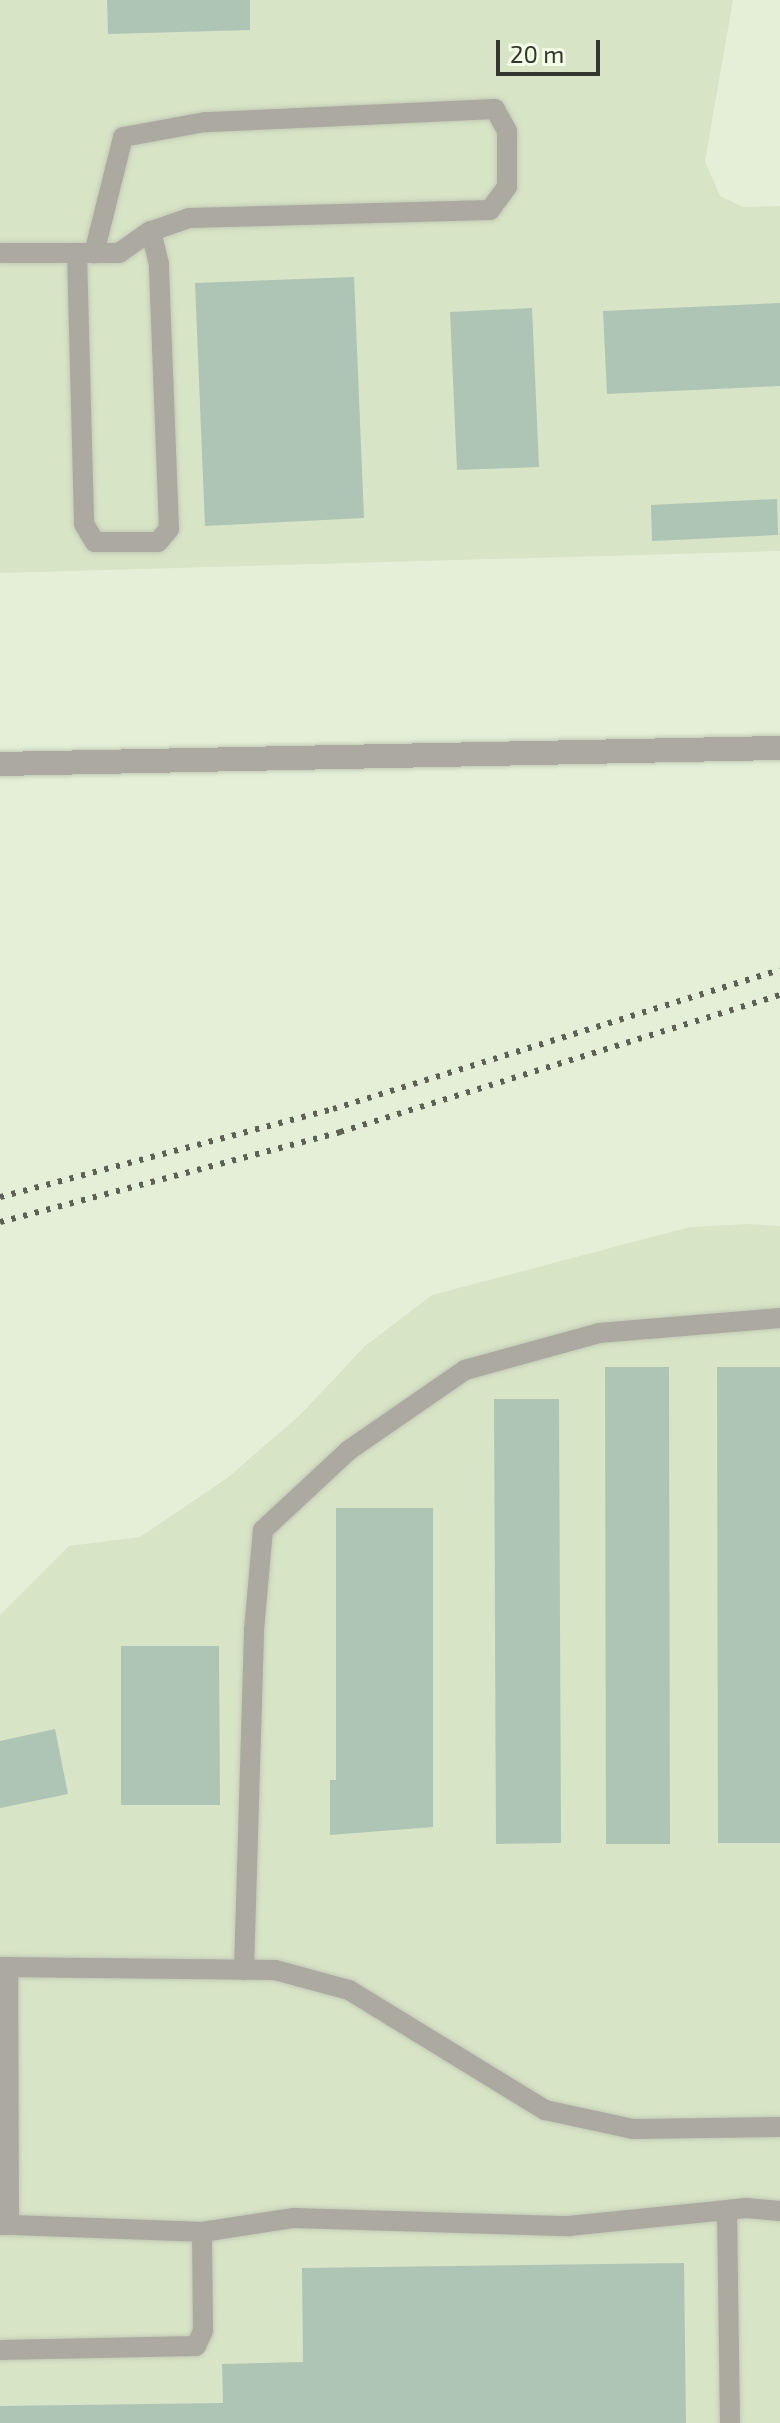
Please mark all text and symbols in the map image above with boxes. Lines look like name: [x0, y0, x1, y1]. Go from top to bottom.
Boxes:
scale bar: [500, 24, 604, 74]
text: 20 m: [510, 39, 564, 68]

